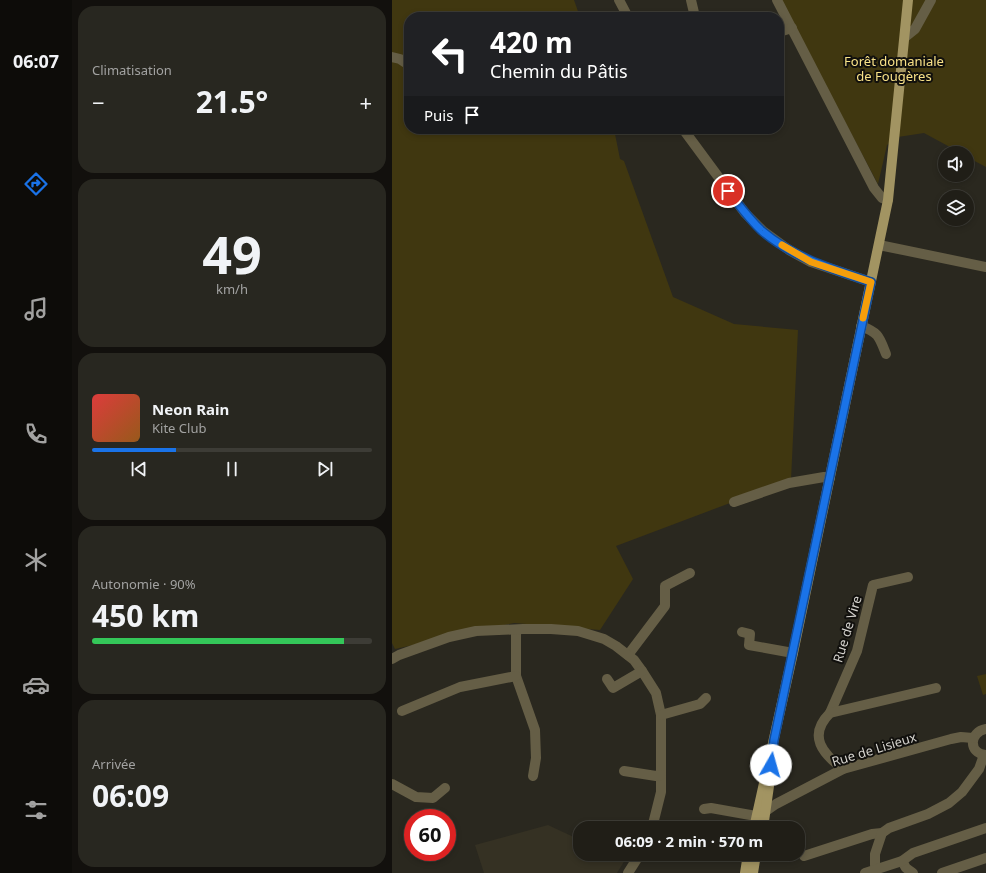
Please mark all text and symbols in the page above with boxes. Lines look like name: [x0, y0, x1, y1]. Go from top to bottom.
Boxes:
text: 420 m: [490, 23, 573, 61]
icon: left: [424, 28, 476, 80]
text: 06:07: [13, 49, 59, 73]
park label: Forêt domaniale de Fougères: [844, 52, 944, 85]
text: Chemin du Pâtis: [490, 59, 628, 83]
text: Climatisation: [92, 61, 172, 79]
text: 21.5°: [196, 81, 268, 122]
text: −: [92, 87, 105, 117]
text: +: [359, 87, 372, 117]
icon: arrive: [461, 104, 483, 126]
text: Puis: [424, 105, 453, 125]
map controls: [938, 146, 974, 226]
button: sound: [938, 146, 974, 182]
icon: directions: [22, 170, 50, 198]
pin: [711, 174, 745, 208]
icon: arrive: [717, 180, 739, 202]
button: layers: [938, 190, 974, 226]
text: 49: [202, 218, 262, 289]
text: km/h: [216, 280, 248, 298]
icon: music: [22, 295, 50, 323]
text: Neon Rain: [152, 399, 229, 419]
text: Kite Club: [152, 419, 206, 437]
icon: phone: [22, 420, 50, 448]
icon: previous: [128, 458, 150, 480]
icon: pause: [221, 458, 243, 480]
icon: next: [314, 458, 336, 480]
icon: climate: [22, 546, 50, 574]
text: Autonomie · 90%: [92, 575, 196, 593]
street label: Rue de Vire: [828, 593, 866, 665]
text: 450 km: [92, 595, 199, 636]
icon: car: [22, 671, 50, 699]
street label: Rue de Lisieux: [830, 728, 919, 770]
position arrow: [750, 744, 792, 786]
text: Arrivée: [92, 755, 136, 773]
text: 06:09: [92, 775, 169, 816]
icon: filters: [22, 796, 50, 824]
speed limit sign: 60: [404, 809, 456, 861]
text: 06:09 · 2 min · 570 m: [615, 831, 763, 851]

